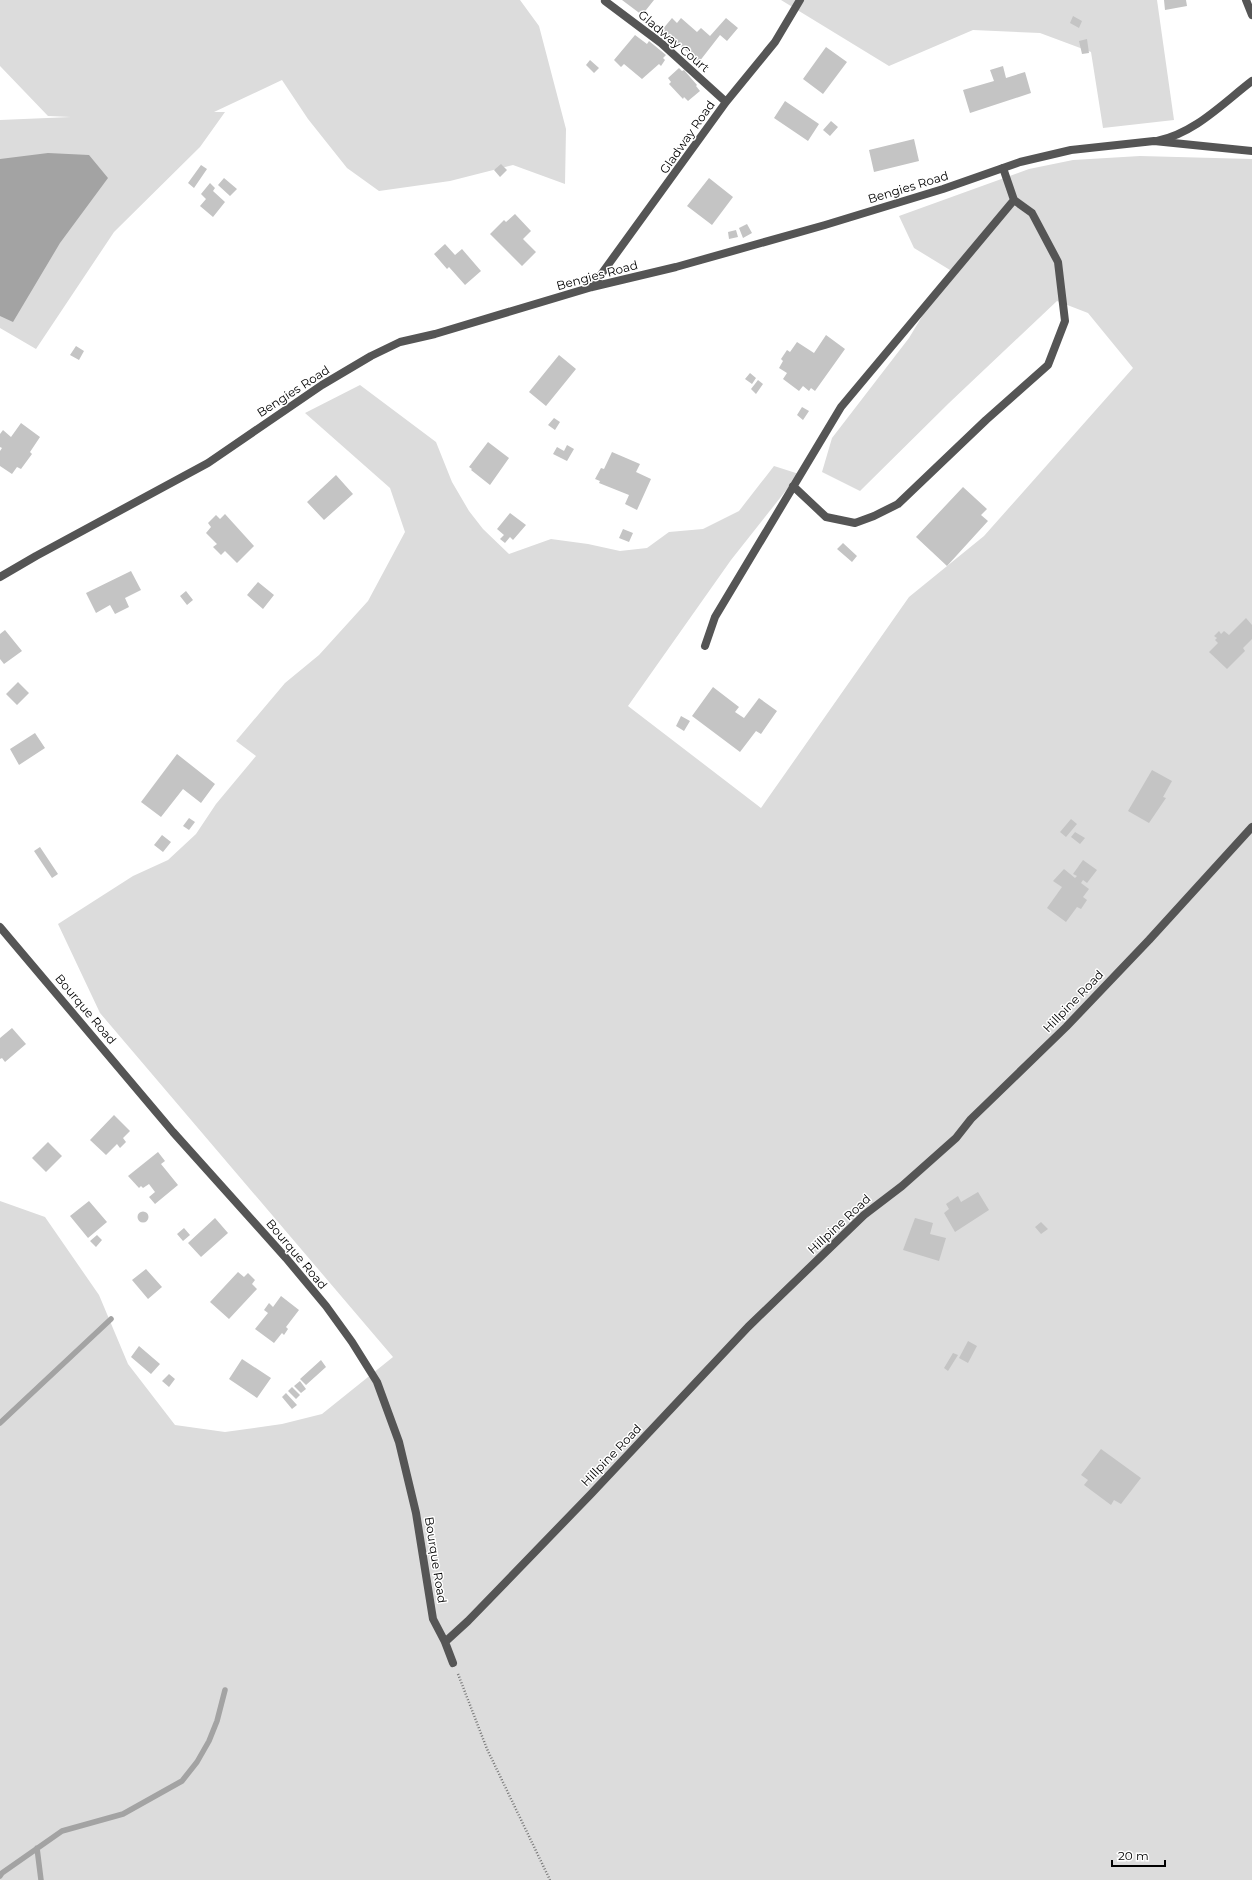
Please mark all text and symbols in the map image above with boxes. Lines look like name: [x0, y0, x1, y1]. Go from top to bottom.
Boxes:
street label: Gladway Court: [635, 7, 713, 75]
street label: Gladway Road: [656, 98, 718, 176]
street label: Bengies Road: [866, 168, 950, 206]
street label: Bengies Road: [555, 257, 639, 293]
street label: Bengies Road: [254, 362, 332, 420]
street label: Hillpine Road: [1040, 967, 1106, 1035]
street label: Bourque Road: [52, 971, 120, 1047]
street label: Hillpine Road: [804, 1191, 874, 1257]
street label: Bourque Road: [263, 1216, 331, 1292]
street label: Hillpine Road: [578, 1421, 644, 1489]
street label: Bourque Road: [422, 1516, 450, 1604]
scale bar: [1112, 1842, 1165, 1868]
text: 20 m: [1118, 1848, 1149, 1863]

